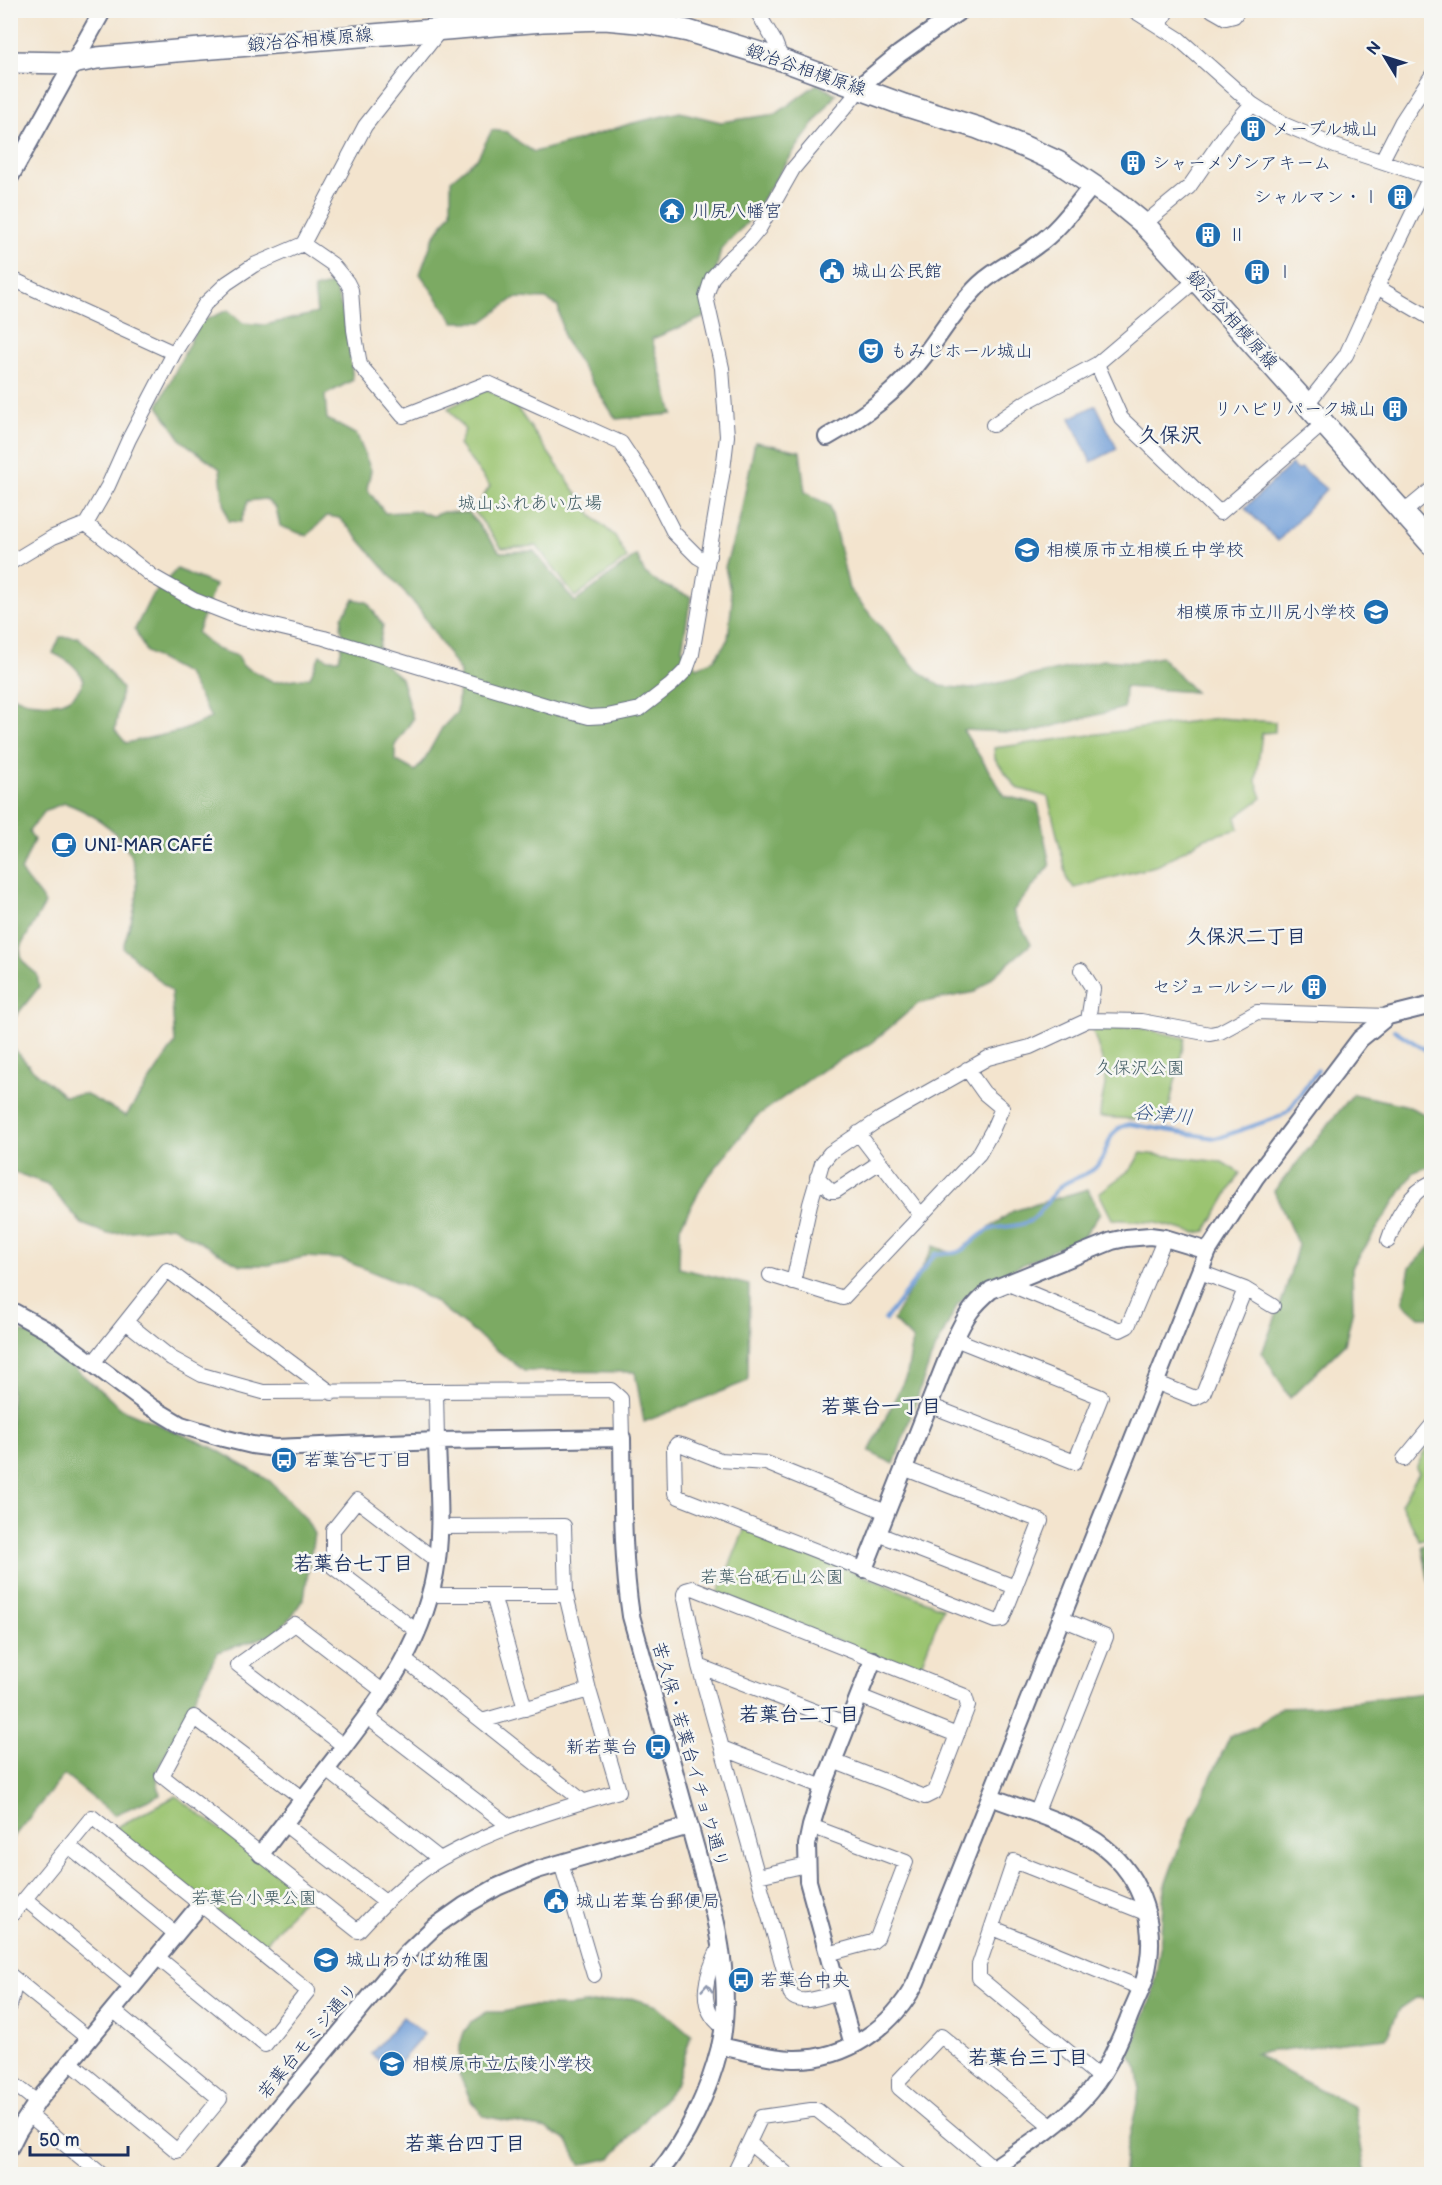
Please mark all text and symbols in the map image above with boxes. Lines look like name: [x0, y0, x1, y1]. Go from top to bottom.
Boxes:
street label: 鍛冶谷相模原線: [246, 24, 374, 56]
north arrow: [1355, 27, 1415, 87]
text: N: [1363, 38, 1386, 59]
street label: 鍛冶谷相模原線: [743, 40, 869, 100]
building icon: メープル城山: [1238, 114, 1268, 144]
place label: メープル城山: [1272, 119, 1378, 140]
building icon: シャーメゾンアキーム: [1118, 148, 1148, 178]
place label: シャーメゾンアキーム: [1152, 153, 1331, 174]
building icon: シャルマン・Ⅰ: [1385, 182, 1415, 212]
place label: シャルマン・Ⅰ: [1254, 187, 1380, 208]
temple icon: 川尻八幡宮: [657, 196, 687, 226]
place label: 川尻八幡宮: [692, 201, 782, 222]
building icon: Ⅱ: [1193, 220, 1223, 250]
place label: Ⅱ: [1228, 225, 1246, 246]
public building icon: 城山公民館: [817, 256, 847, 286]
building icon: Ⅰ: [1242, 257, 1272, 287]
place label: 城山公民館: [852, 261, 942, 282]
place label: Ⅰ: [1276, 262, 1294, 283]
street label: 鍛冶谷相模原線: [1182, 266, 1282, 374]
theatre icon: もみじホール城山: [856, 336, 886, 366]
place label: もみじホール城山: [890, 341, 1033, 362]
building icon: リハビリパーク城山: [1380, 394, 1410, 424]
place label: リハビリパーク城山: [1214, 399, 1376, 420]
district label: 久保沢: [1139, 423, 1202, 448]
park label: 城山ふれあい広場: [458, 493, 602, 514]
school or university icon: 相模原市立相模丘中学校: [1012, 535, 1042, 565]
place label: 相模原市立相模丘中学校: [1046, 540, 1244, 561]
school or university icon: 相模原市立川尻小学校: [1361, 597, 1391, 627]
place label: 相模原市立川尻小学校: [1176, 602, 1356, 623]
cafe icon: UNI-MAR CAFÉ: [49, 830, 79, 860]
place label: UNI-MAR CAFÉ: [84, 833, 213, 856]
district label: 久保沢二丁目: [1186, 925, 1306, 949]
building icon: セジュールシール: [1299, 972, 1329, 1002]
place label: セジュールシール: [1152, 977, 1294, 998]
park label: 久保沢公園: [1095, 1058, 1185, 1079]
water label: 谷津川: [1132, 1100, 1194, 1130]
district label: 若葉台一丁目: [821, 1395, 941, 1419]
bus stop icon: 若葉台七丁目: [269, 1445, 299, 1475]
place label: 若葉台七丁目: [304, 1450, 412, 1471]
district label: 若葉台七丁目: [293, 1552, 413, 1576]
park label: 若葉台砥石山公園: [700, 1567, 844, 1588]
street label: 苦久保・若葉台イチョウ通り: [648, 1640, 732, 1870]
district label: 若葉台二丁目: [739, 1703, 859, 1727]
bus stop icon: 新若葉台: [643, 1732, 673, 1762]
place label: 新若葉台: [566, 1737, 638, 1758]
public building icon: 城山若葉台郵便局: [541, 1886, 571, 1916]
park label: 若葉台小栗公園: [191, 1888, 317, 1909]
place label: 城山若葉台郵便局: [576, 1891, 720, 1912]
school or university icon: 城山わかば幼稚園: [311, 1945, 341, 1975]
place label: 城山わかば幼稚園: [346, 1950, 490, 1971]
bus stop icon: 若葉台中央: [726, 1965, 756, 1995]
place label: 若葉台中央: [760, 1970, 850, 1991]
street label: 若葉台モミジ通り: [254, 1979, 362, 2103]
one-way arrow: [700, 1983, 713, 1992]
district label: 若葉台三丁目: [968, 2046, 1088, 2070]
school or university icon: 相模原市立広陵小学校: [377, 2049, 407, 2079]
place label: 相模原市立広陵小学校: [412, 2054, 592, 2075]
scale bar: [30, 2119, 128, 2157]
text: 50 m: [39, 2130, 80, 2151]
district label: 若葉台四丁目: [405, 2132, 525, 2156]

